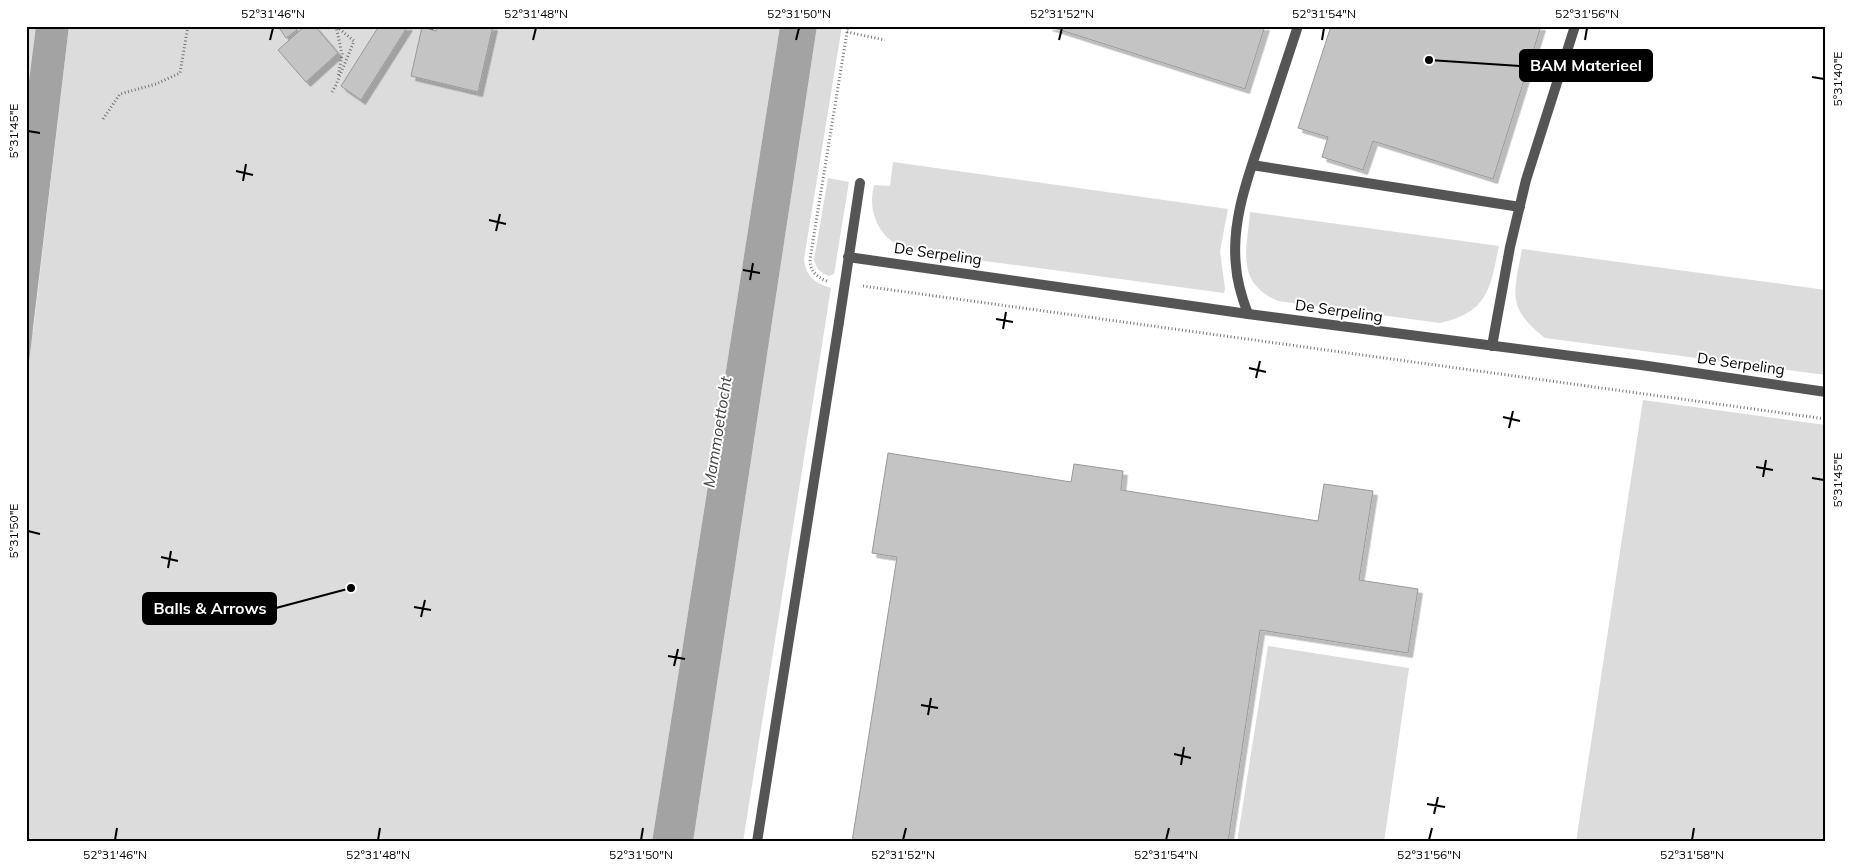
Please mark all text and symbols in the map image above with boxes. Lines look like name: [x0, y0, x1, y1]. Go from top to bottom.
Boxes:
text: 52°31'46"N: [241, 6, 305, 21]
text: 52°31'48"N: [504, 6, 568, 21]
text: 52°31'50"N: [767, 6, 831, 21]
text: 52°31'52"N: [1030, 6, 1094, 21]
text: 52°31'54"N: [1292, 6, 1356, 21]
text: 52°31'56"N: [1555, 6, 1619, 21]
callout: BAM Materieel: [1520, 50, 1652, 81]
text: 5°31'40"E: [1830, 52, 1845, 106]
text: BAM Materieel: [1530, 55, 1642, 75]
text: 5°31'45"E: [6, 104, 21, 158]
street label: De Serpeling: [893, 238, 983, 269]
street label: De Serpeling: [1294, 295, 1384, 326]
street label: De Serpeling: [1696, 348, 1786, 379]
water label: Mammoettocht: [698, 375, 736, 489]
text: 5°31'45"E: [1830, 453, 1845, 507]
text: 5°31'50"E: [6, 504, 21, 558]
callout: Balls & Arrows: [143, 593, 276, 624]
text: Balls & Arrows: [154, 598, 266, 618]
text: 52°31'46"N: [83, 847, 147, 862]
text: 52°31'48"N: [346, 847, 410, 862]
text: 52°31'50"N: [609, 847, 673, 862]
text: 52°31'52"N: [871, 847, 935, 862]
text: 52°31'54"N: [1134, 847, 1198, 862]
text: 52°31'56"N: [1397, 847, 1461, 862]
text: 52°31'58"N: [1660, 847, 1724, 862]

